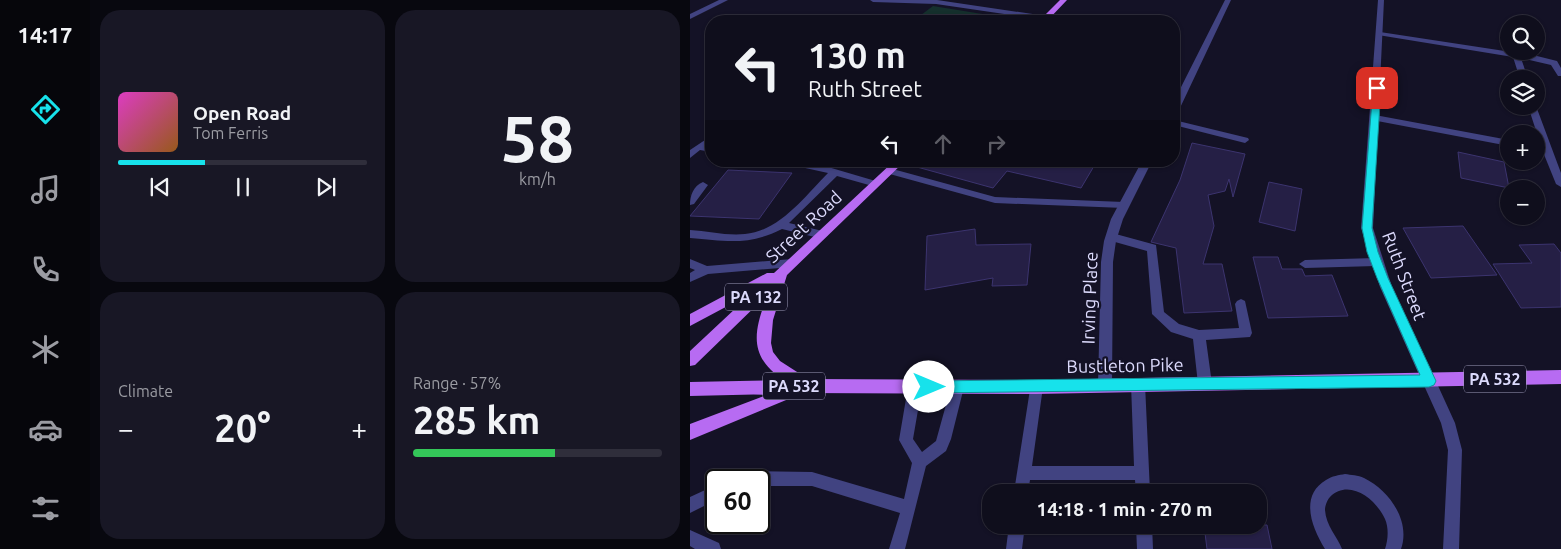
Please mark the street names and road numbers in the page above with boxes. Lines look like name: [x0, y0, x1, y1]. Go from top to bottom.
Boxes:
street label: Street Road: [761, 186, 845, 266]
street label: Ruth Street: [1379, 229, 1431, 323]
street label: Irving Place: [1077, 251, 1101, 345]
road number: PA 132: [725, 284, 787, 310]
street label: Bustleton Pike: [1066, 354, 1184, 376]
road number: PA 532: [1464, 366, 1526, 392]
road number: PA 532: [763, 372, 825, 400]

